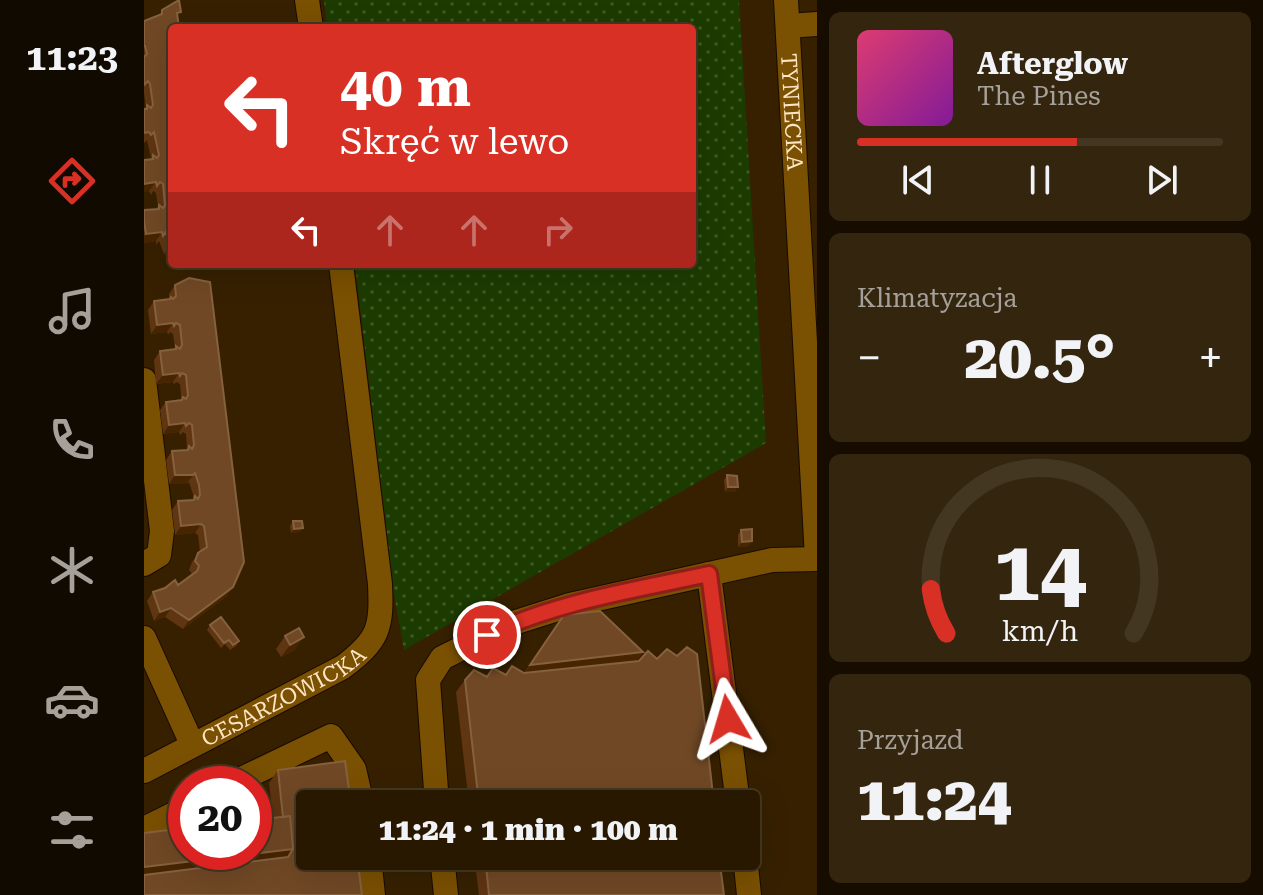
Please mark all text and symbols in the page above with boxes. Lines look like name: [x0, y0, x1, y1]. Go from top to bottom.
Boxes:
text: 11:23: [26, 37, 118, 79]
text: Afterglow: [977, 46, 1128, 81]
street label: TYNIECKA: [776, 53, 808, 172]
text: 40 m: [340, 54, 471, 120]
icon: left: [208, 56, 312, 160]
text: The Pines: [977, 81, 1101, 111]
text: Skręć w lewo: [340, 121, 569, 163]
icon: directions: [44, 153, 100, 209]
icon: previous: [896, 158, 940, 202]
icon: pause: [1018, 158, 1062, 202]
icon: next: [1140, 158, 1184, 202]
icon: left: [284, 208, 328, 252]
icon: ahead: [368, 208, 412, 252]
icon: ahead: [452, 208, 496, 252]
icon: right: [536, 208, 580, 252]
icon: music: [44, 283, 100, 339]
text: Klimatyzacja: [857, 283, 1017, 313]
text: 20.5°: [965, 322, 1115, 393]
text: −: [857, 332, 882, 384]
text: +: [1198, 332, 1223, 384]
icon: phone: [44, 412, 100, 468]
text: 14: [993, 522, 1087, 619]
icon: climate: [44, 542, 100, 598]
pin: [453, 601, 521, 669]
icon: arrive: [465, 613, 509, 657]
text: km/h: [1002, 614, 1078, 648]
street label: CESARZOWICKA: [197, 641, 371, 751]
icon: car: [44, 672, 100, 728]
position arrow: [686, 677, 770, 761]
text: Przyjazd: [857, 725, 963, 755]
text: 11:24: [857, 764, 1011, 835]
speed limit sign: 20: [168, 766, 272, 870]
icon: filters: [44, 802, 100, 858]
text: 11:24 · 1 min · 100 m: [378, 812, 678, 847]

